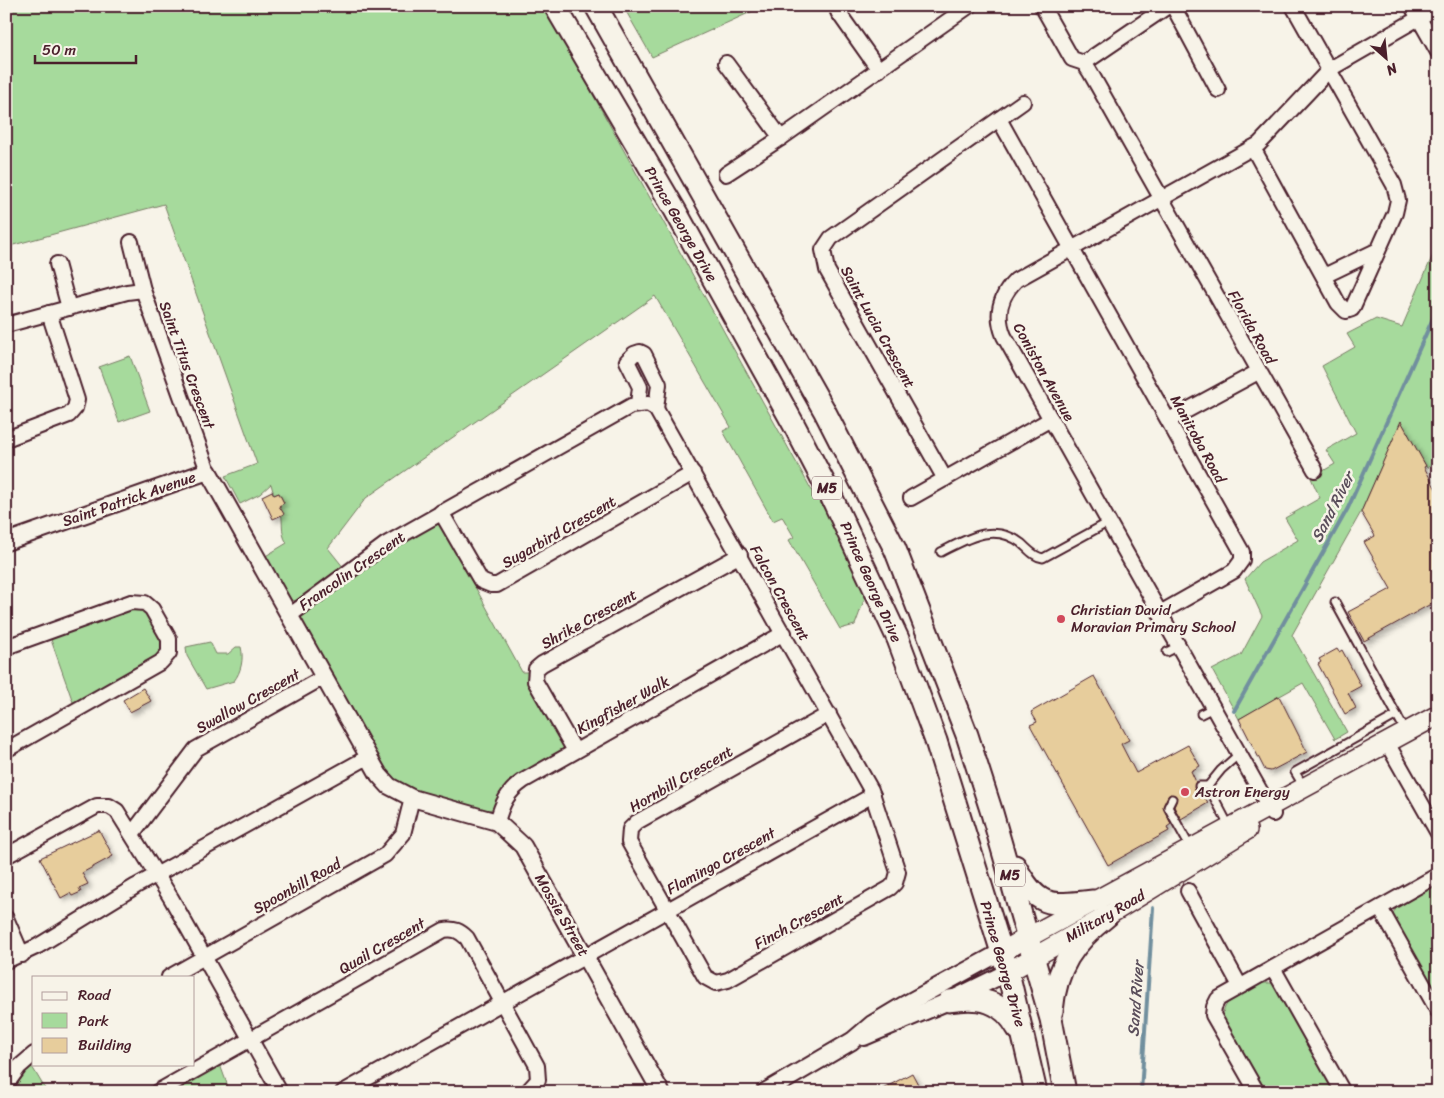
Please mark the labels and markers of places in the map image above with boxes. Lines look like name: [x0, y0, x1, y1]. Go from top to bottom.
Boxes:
place label: Christian David Moravian Primary School: [1071, 597, 1237, 640]
marker: Christian David Moravian Primary School: [1055, 613, 1067, 625]
place label: Astron Energy: [1194, 779, 1290, 805]
marker: Astron Energy: [1179, 786, 1191, 798]

